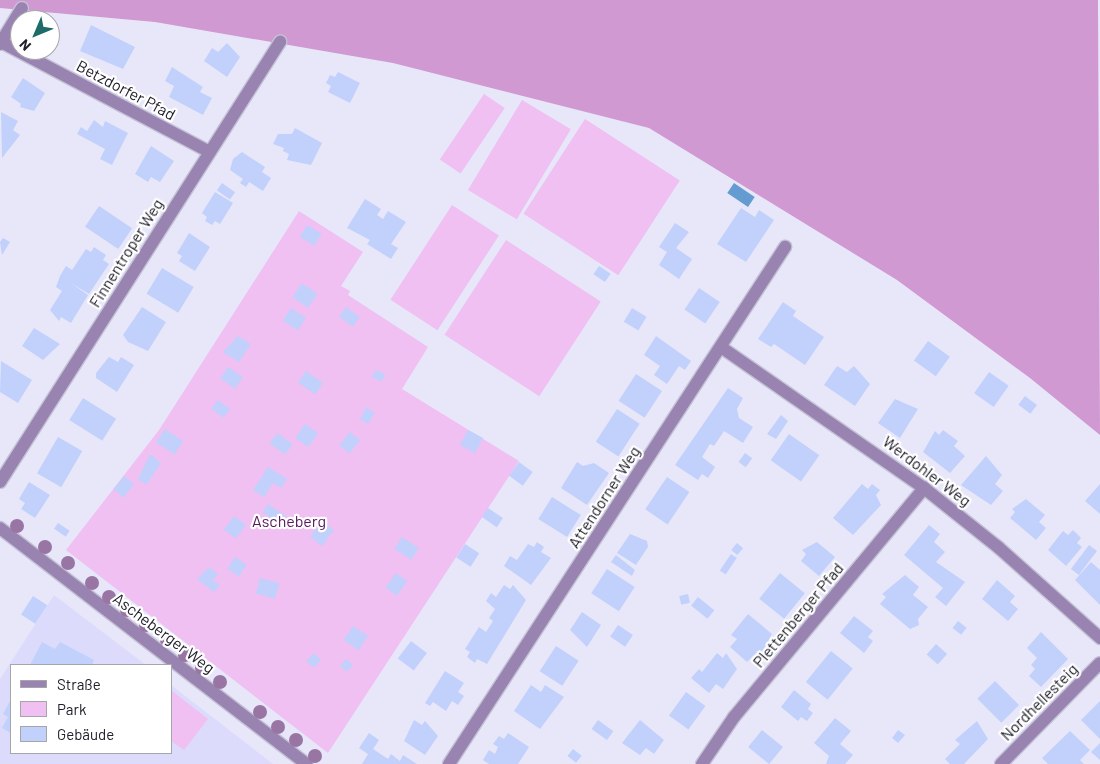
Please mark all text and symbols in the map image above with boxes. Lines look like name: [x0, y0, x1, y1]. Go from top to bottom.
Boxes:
north arrow: [10, 10, 60, 60]
text: N: [15, 36, 34, 55]
street label: Betzdorfer Pfad: [73, 56, 179, 124]
street label: Finnentroper Weg: [85, 195, 167, 311]
street label: Werdohler Weg: [879, 432, 975, 510]
street label: Attendorner Weg: [564, 442, 644, 552]
park label: Ascheberg: [252, 511, 326, 531]
street label: Plettenberger Pfad: [749, 559, 847, 671]
street label: Ascheberger Weg: [109, 589, 219, 677]
street label: Nordhellesteig: [996, 659, 1082, 745]
legend: [10, 664, 172, 754]
text: Straße: [57, 675, 101, 693]
text: Park: [57, 700, 86, 718]
text: Gebäude: [57, 725, 114, 743]

